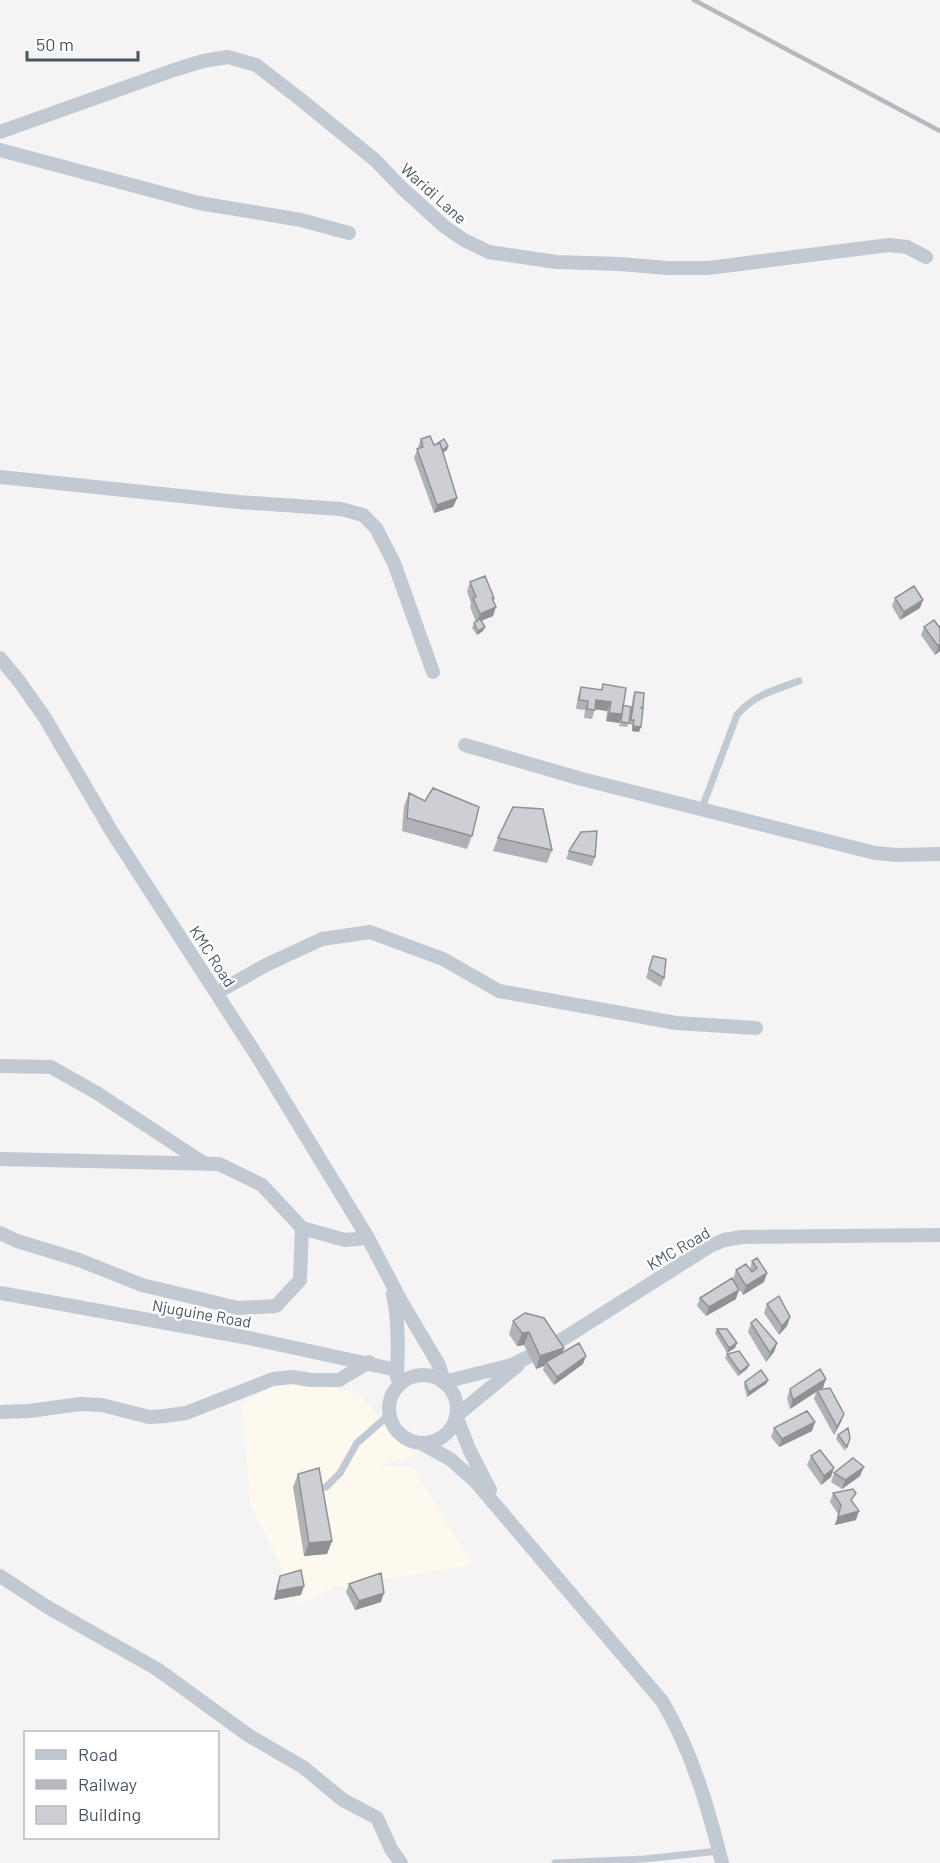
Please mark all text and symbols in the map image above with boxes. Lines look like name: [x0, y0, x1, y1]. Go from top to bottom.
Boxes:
scale bar: [27, 24, 138, 62]
text: 50 m: [36, 33, 74, 55]
street label: Waridi Lane: [397, 159, 471, 227]
street label: KMC Road: [186, 922, 240, 990]
street label: KMC Road: [643, 1222, 713, 1274]
street label: Njuguine Road: [151, 1295, 253, 1331]
legend: [24, 1731, 219, 1839]
text: Road: [78, 1743, 118, 1765]
text: Railway: [78, 1773, 137, 1795]
text: Building: [78, 1803, 141, 1825]

